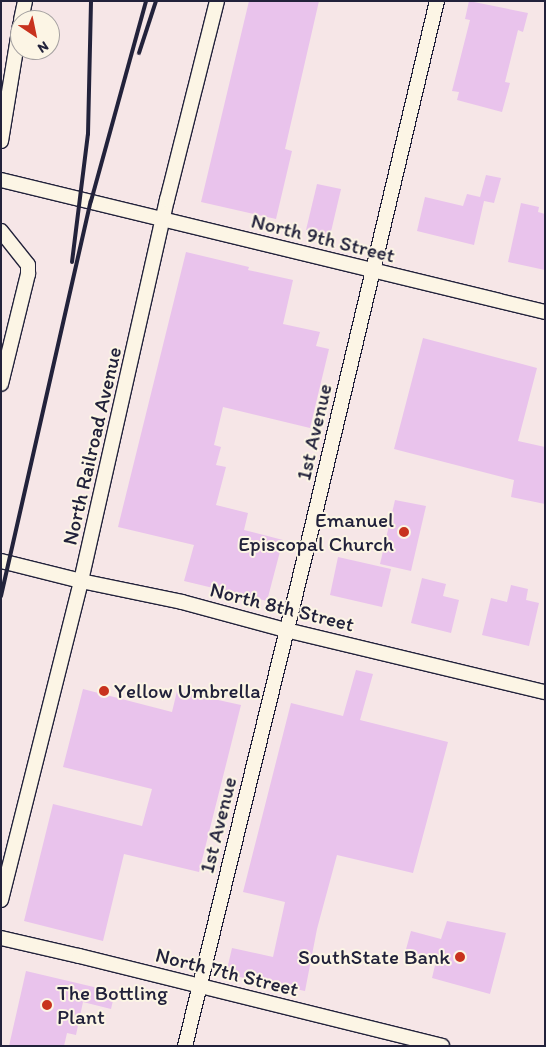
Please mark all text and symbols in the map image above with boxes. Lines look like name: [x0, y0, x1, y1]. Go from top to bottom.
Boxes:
north arrow: [10, 10, 60, 60]
text: N: [34, 37, 52, 57]
street label: North 9th Street: [249, 208, 397, 268]
street label: North Railroad Avenue: [57, 344, 127, 548]
street label: 1st Avenue: [291, 382, 337, 482]
place label: Emanuel Episcopal Church: [238, 507, 394, 557]
marker: Emanuel Episcopal Church: [398, 526, 410, 538]
street label: North 8th Street: [207, 577, 357, 637]
place label: Yellow Umbrella: [114, 678, 261, 704]
marker: Yellow Umbrella: [98, 685, 110, 697]
street label: 1st Avenue: [194, 775, 242, 875]
street label: North 7th Street: [153, 942, 301, 1002]
place label: SouthState Bank: [297, 944, 450, 970]
marker: SouthState Bank: [454, 951, 466, 963]
place label: The Bottling Plant: [57, 980, 167, 1030]
marker: The Bottling Plant: [41, 999, 53, 1011]

